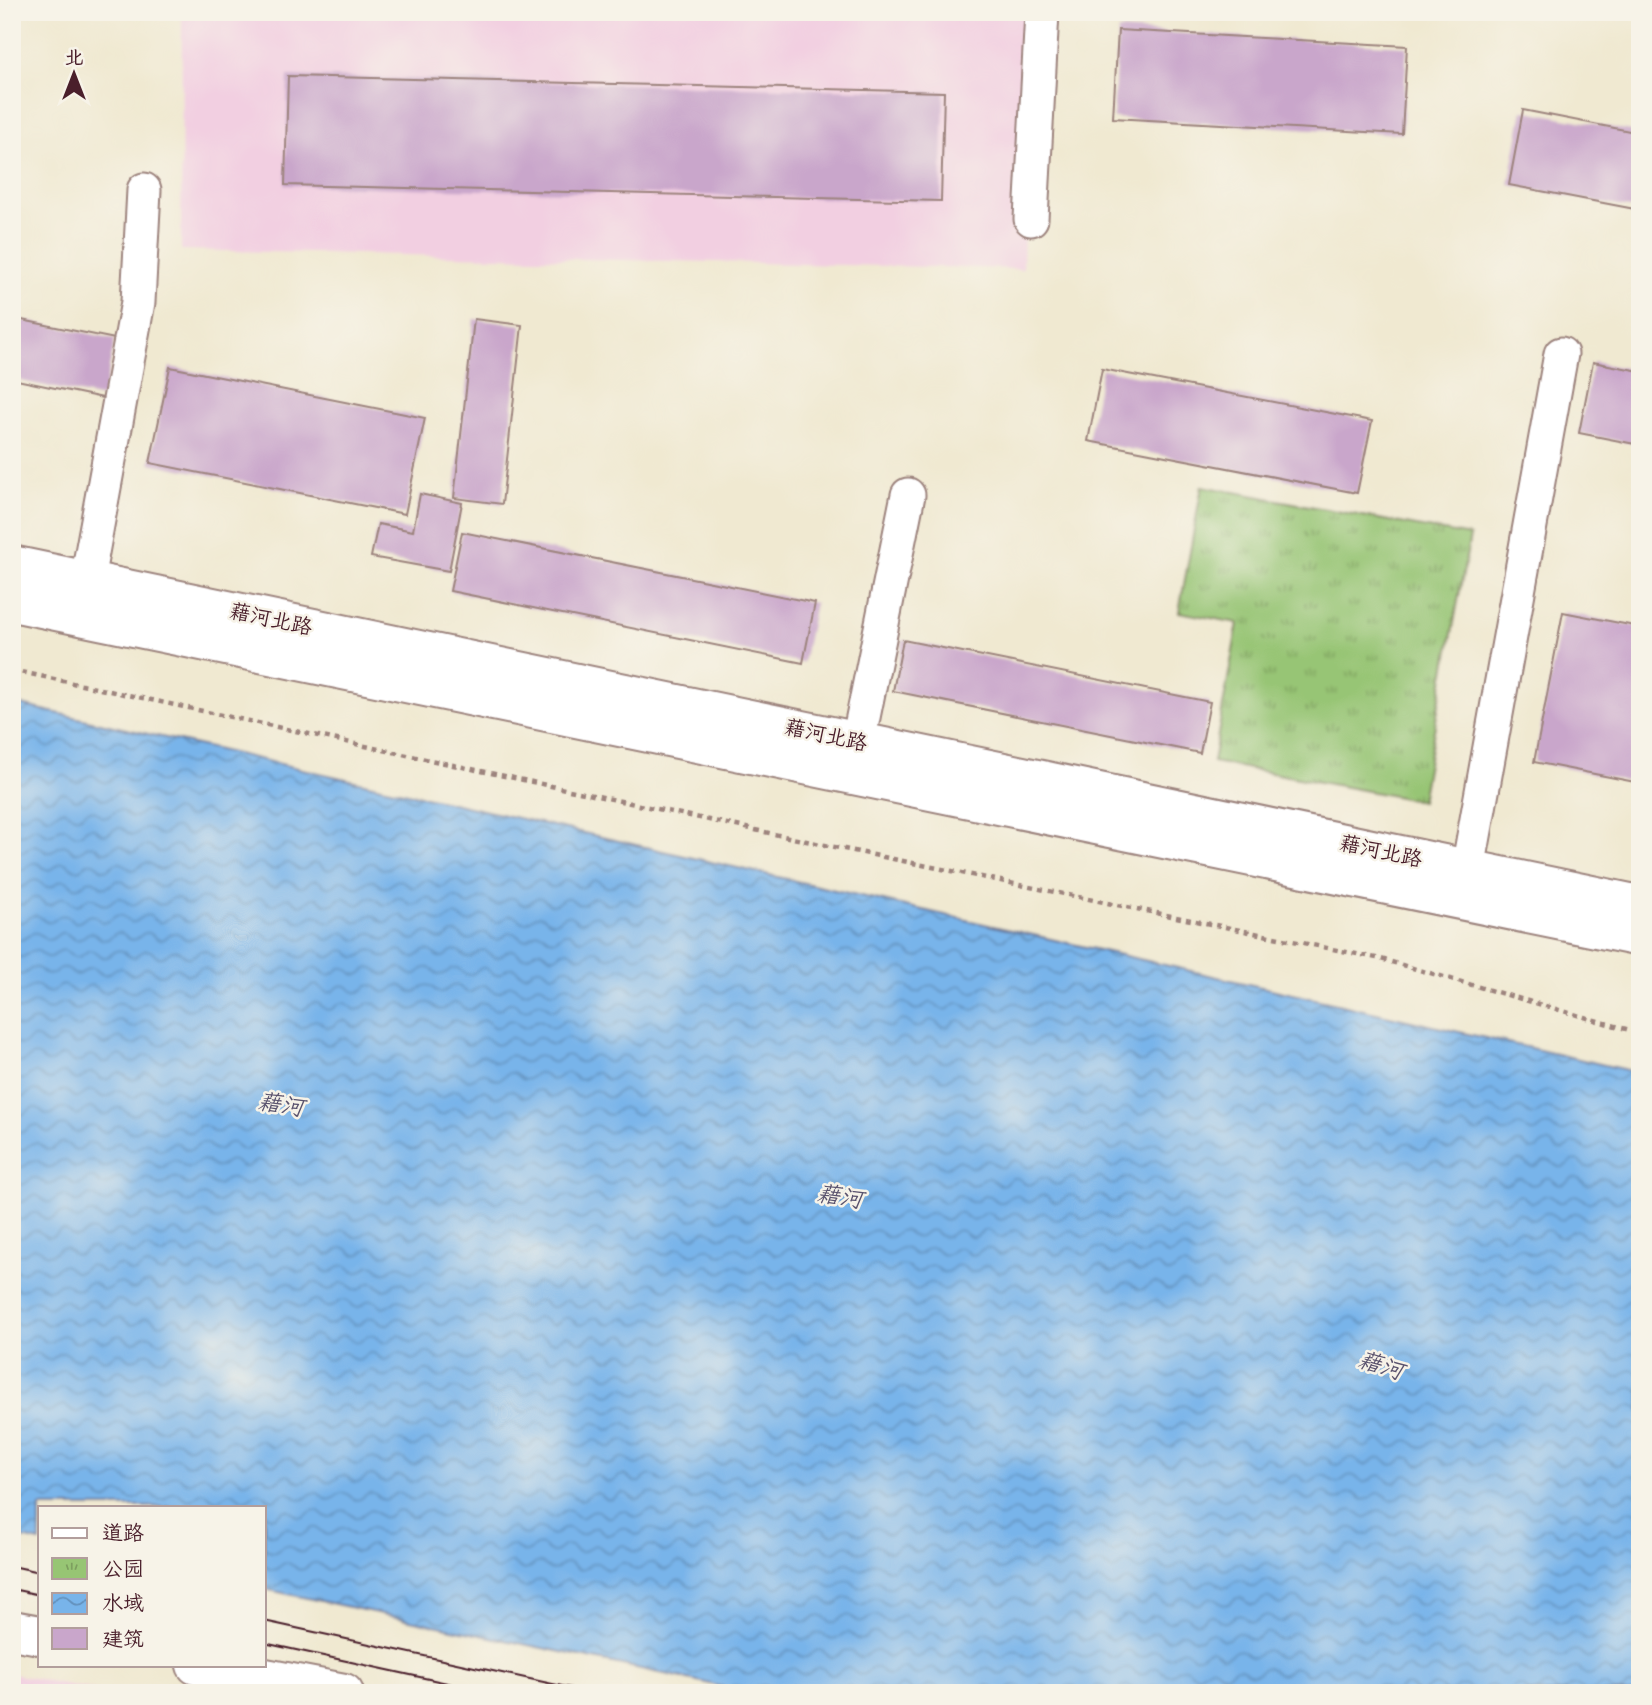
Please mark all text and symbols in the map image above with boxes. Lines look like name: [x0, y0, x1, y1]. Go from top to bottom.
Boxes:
north arrow: [38, 38, 108, 108]
text: 北: [64, 44, 84, 69]
street label: 藉河北路: [227, 596, 315, 639]
street label: 藉河北路: [782, 712, 870, 755]
street label: 藉河北路: [1337, 828, 1425, 871]
water label: 藉河: [256, 1085, 310, 1122]
water label: 藉河: [815, 1177, 869, 1214]
water label: 藉河: [1355, 1343, 1412, 1387]
legend: [38, 1506, 266, 1666]
text: 道路: [102, 1518, 144, 1545]
text: 公园: [102, 1554, 144, 1581]
text: 水域: [102, 1588, 144, 1615]
text: 建筑: [102, 1624, 144, 1651]

